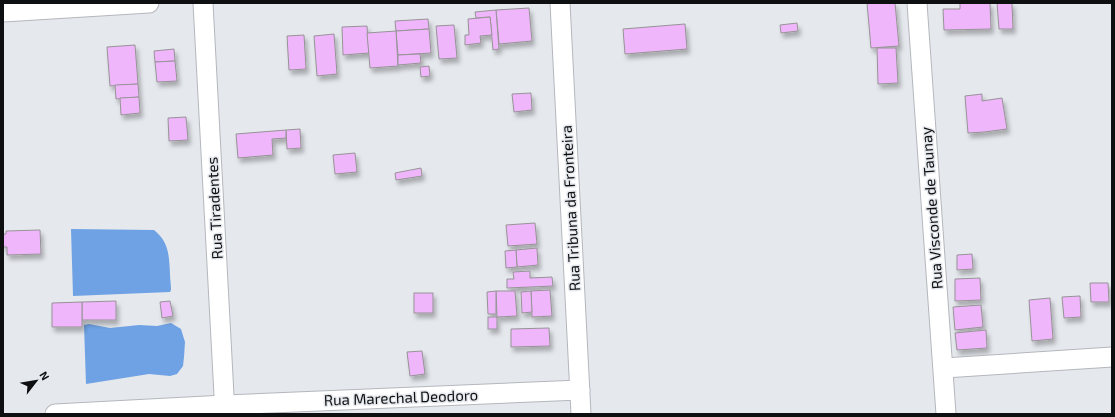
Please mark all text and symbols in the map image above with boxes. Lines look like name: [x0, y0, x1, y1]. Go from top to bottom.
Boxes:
street label: Rua Tribuna da Fronteira: [557, 125, 583, 292]
street label: Rua Visconde de Taunay: [916, 126, 946, 290]
street label: Rua Tiradentes: [202, 156, 226, 260]
north arrow: [16, 361, 56, 401]
text: N: [37, 369, 53, 382]
street label: Rua Marechal Deodoro: [324, 385, 478, 409]

